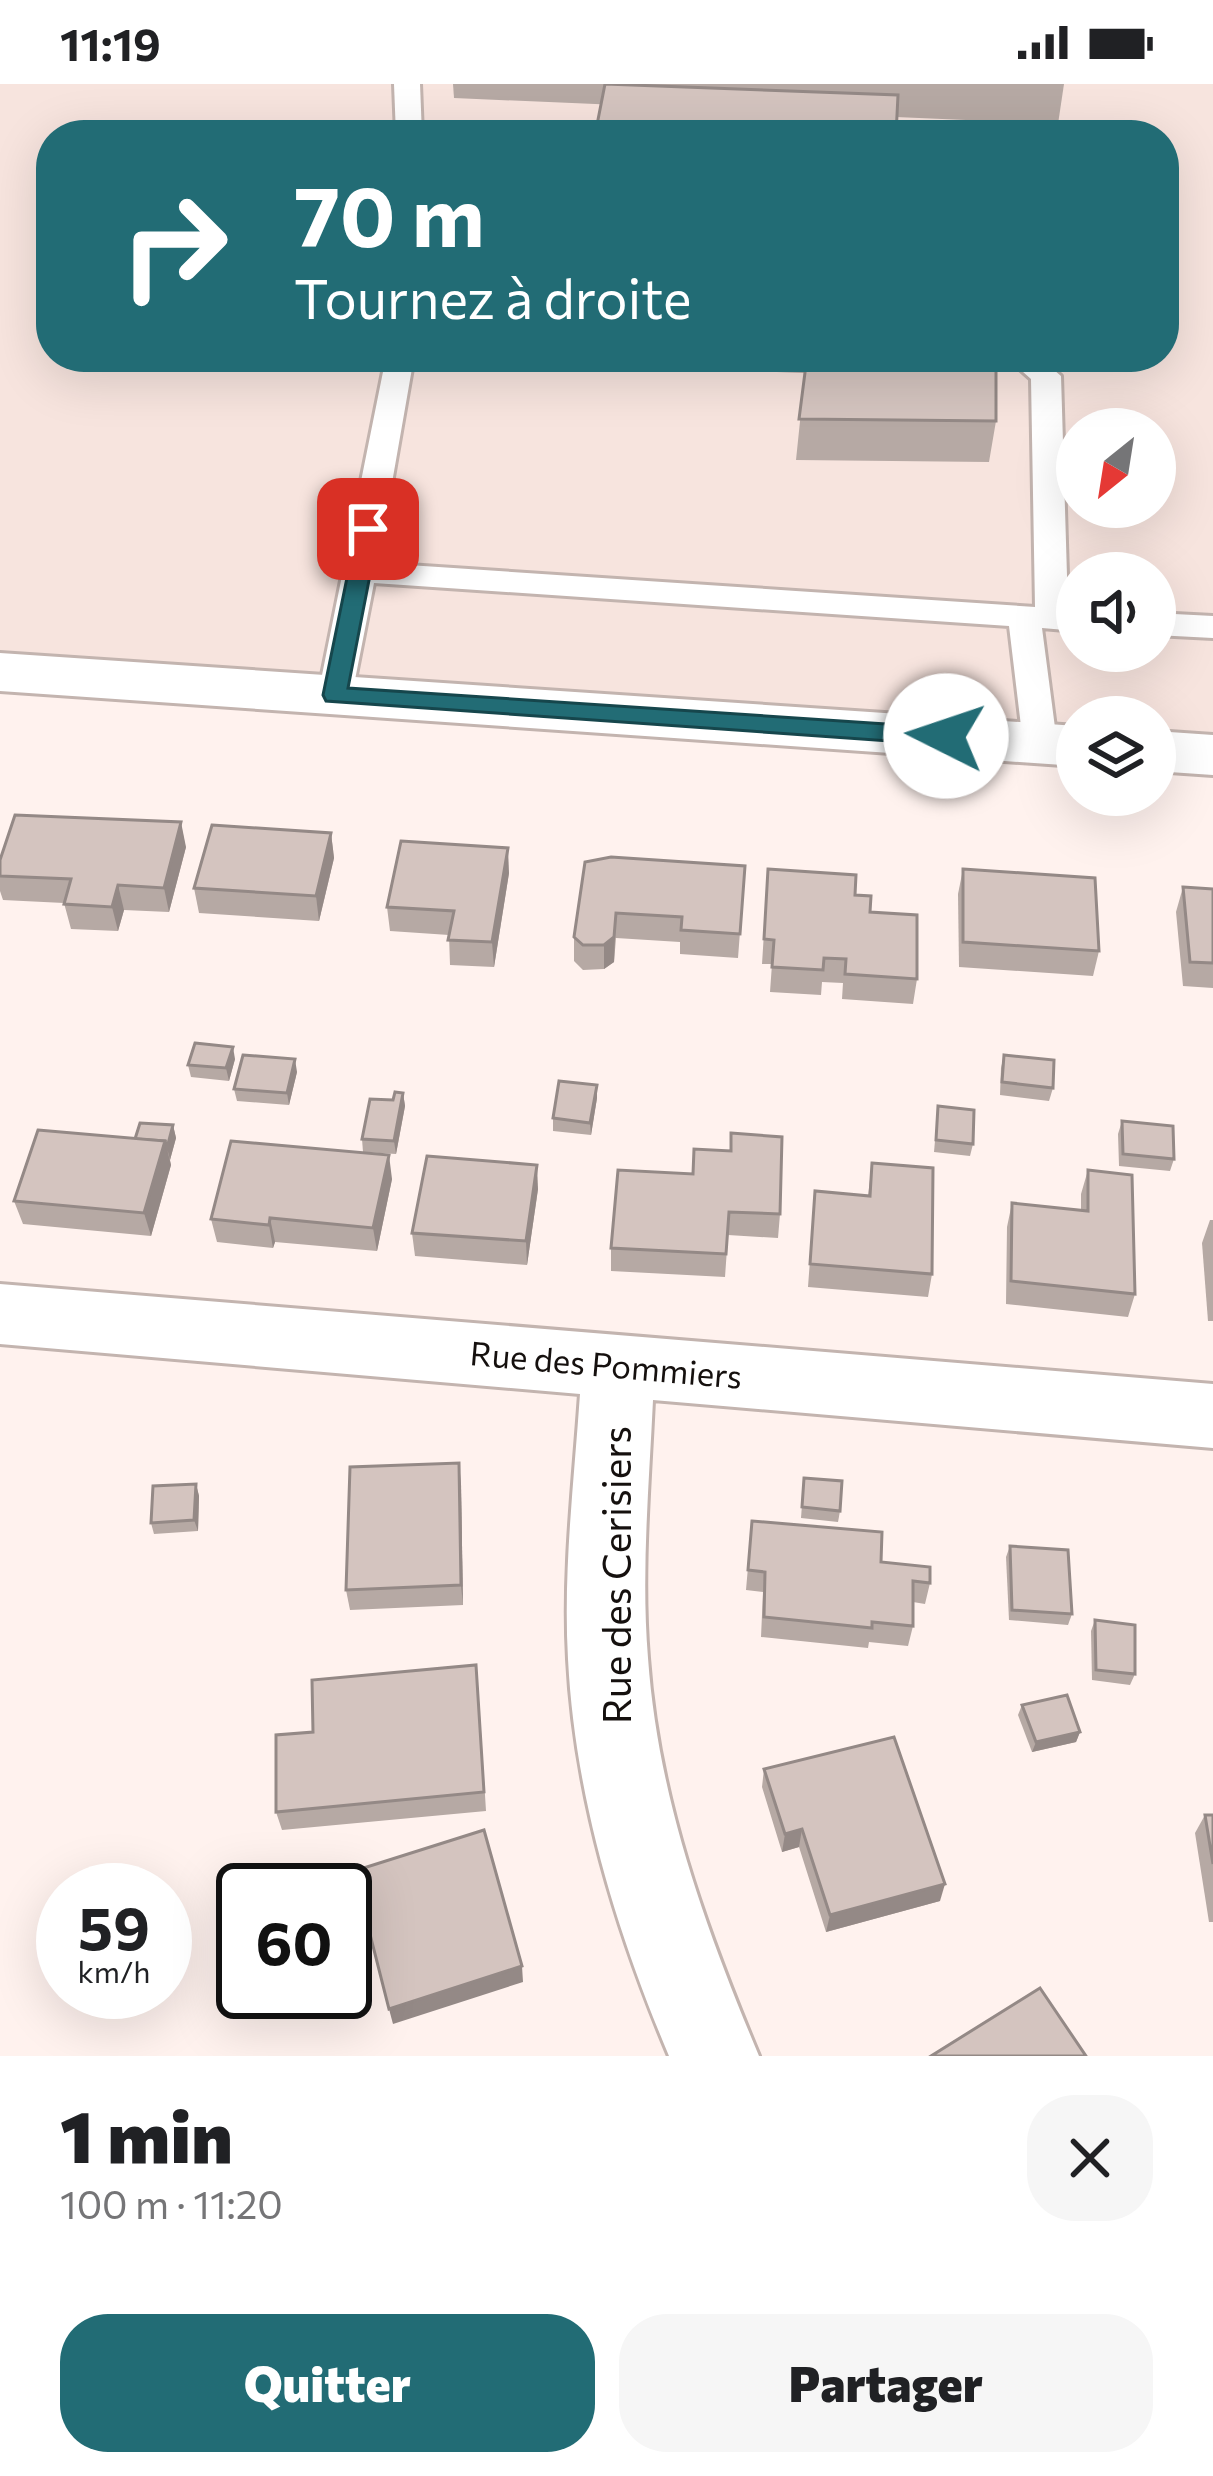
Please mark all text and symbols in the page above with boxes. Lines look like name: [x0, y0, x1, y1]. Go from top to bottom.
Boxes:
text: 11:19: [60, 15, 161, 70]
text: 70 m: [294, 162, 485, 264]
icon: right: [96, 168, 252, 324]
text: Tournez à droite: [294, 264, 692, 330]
north arrow: [1056, 408, 1176, 528]
map controls: [1056, 408, 1176, 816]
pin: [317, 478, 419, 580]
icon: arrive: [335, 496, 401, 562]
button: sound: [1056, 552, 1176, 672]
position arrow: [883, 673, 1009, 799]
button: layers: [1056, 696, 1176, 816]
street label: Rue des Pommiers: [468, 1331, 744, 1396]
street label: Rue des Cerisiers: [591, 1426, 639, 1724]
speed limit sign: 60: [216, 1863, 372, 2019]
text: 59: [78, 1889, 150, 1962]
text: km/h: [78, 1952, 150, 1989]
text: 1 min: [60, 2090, 233, 2178]
button: close: [1027, 2095, 1153, 2221]
text: 100 m · 11:20: [60, 2179, 283, 2227]
button: Quitter: [60, 2314, 595, 2452]
button: Partager: [619, 2314, 1153, 2452]

